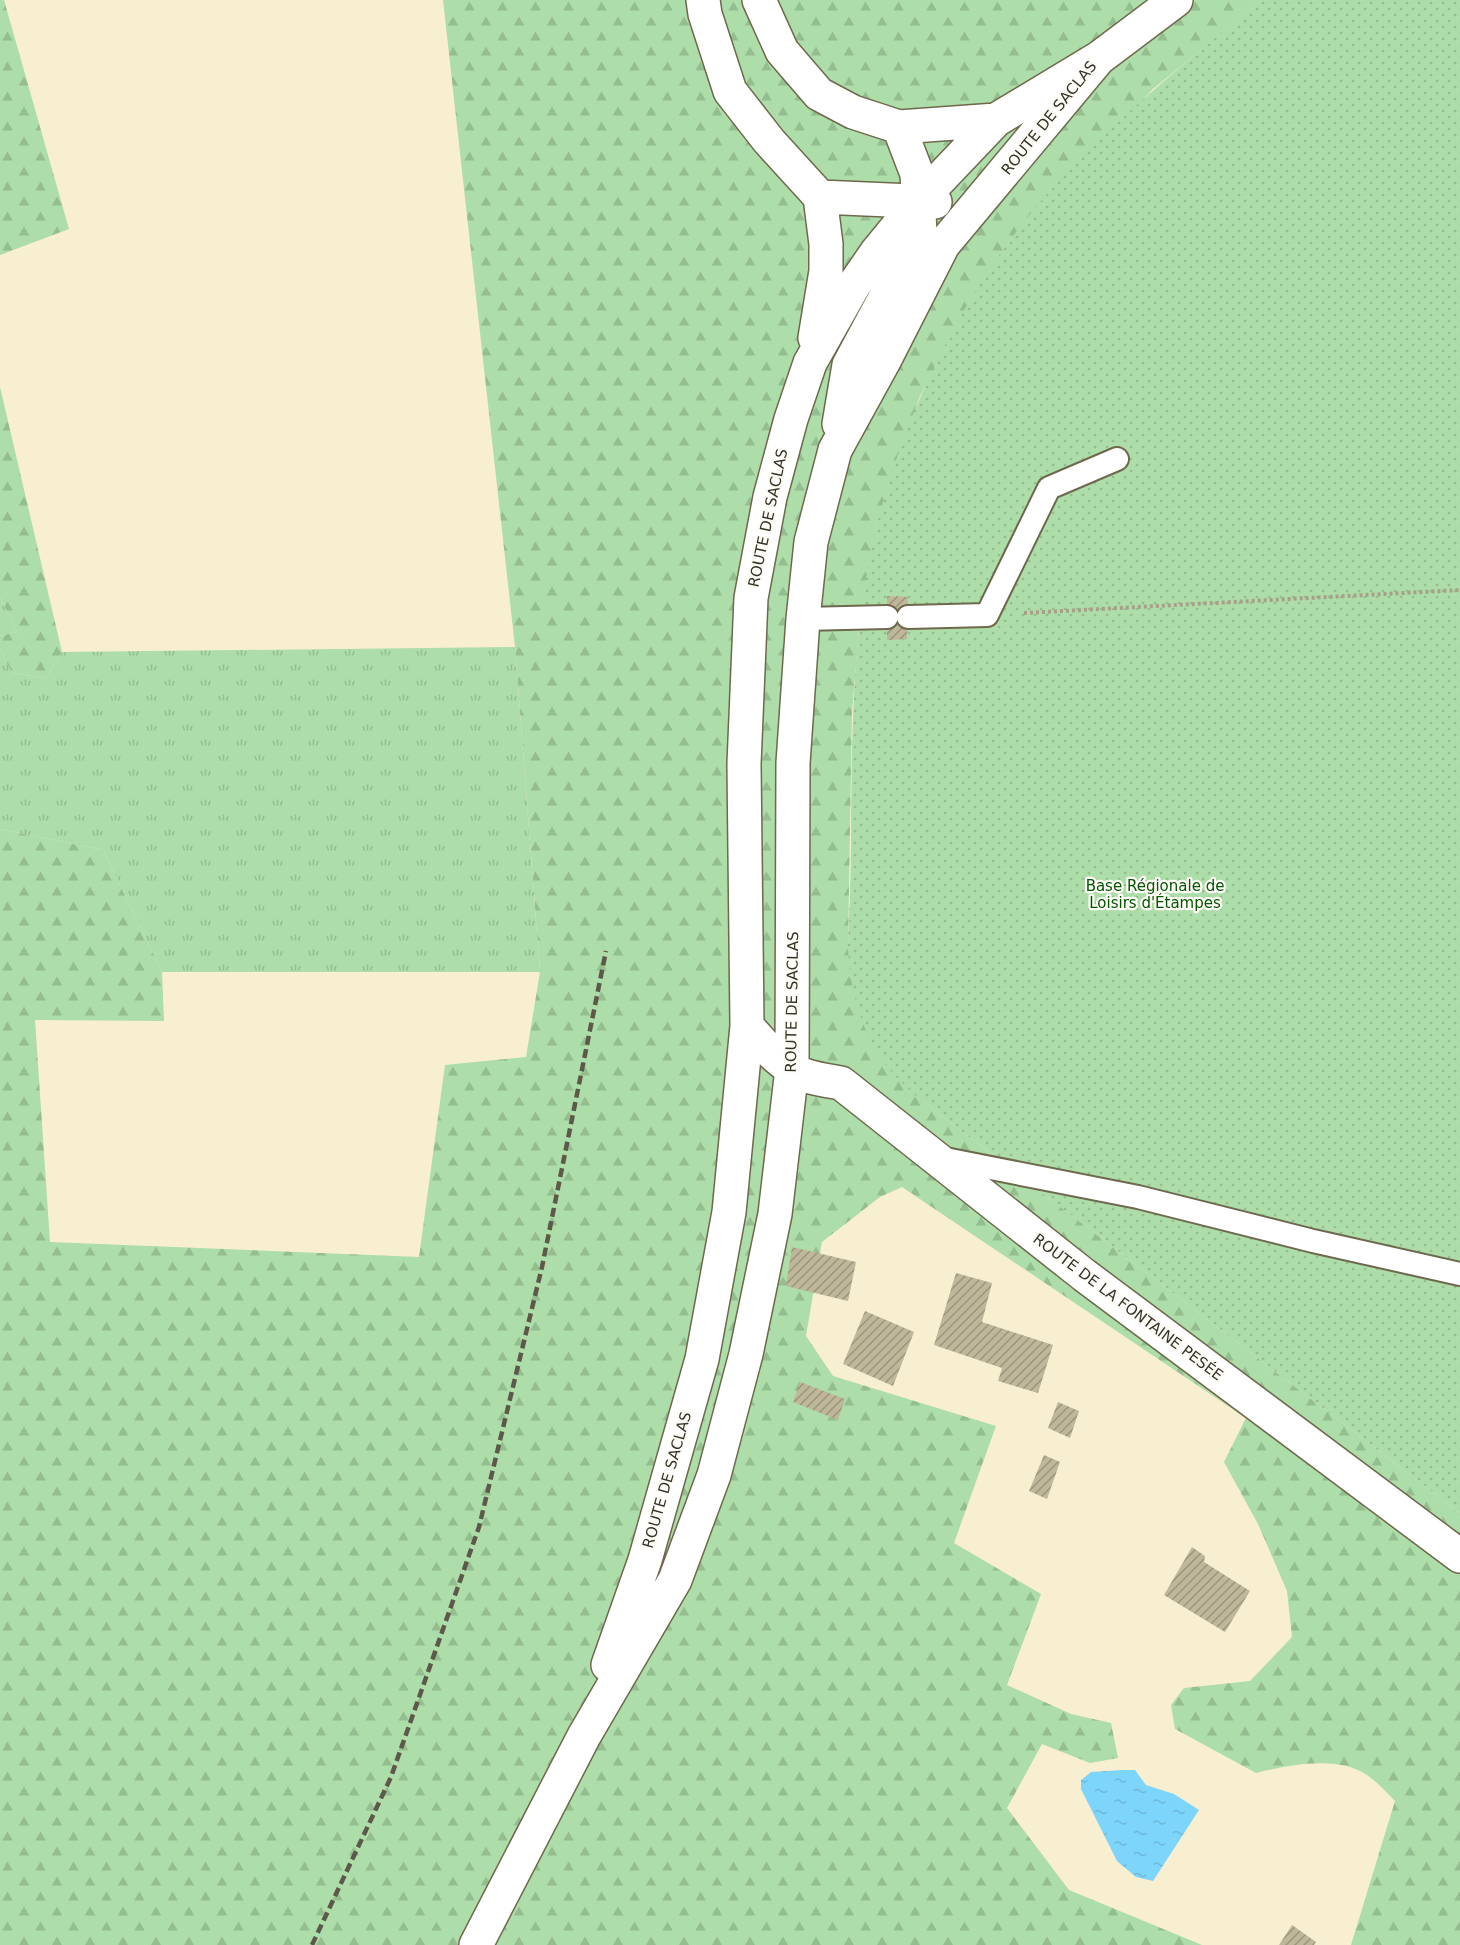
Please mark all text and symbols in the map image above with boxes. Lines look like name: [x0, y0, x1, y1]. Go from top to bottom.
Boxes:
street label: ROUTE DE SACLAS: [998, 57, 1100, 179]
street label: ROUTE DE SACLAS: [745, 447, 791, 589]
park label: Base Régionale de Loisirs d'Étampes: [1086, 877, 1224, 912]
street label: ROUTE DE SACLAS: [782, 931, 802, 1073]
street label: ROUTE DE LA FONTAINE PESÉE: [1030, 1229, 1227, 1384]
street label: ROUTE DE SACLAS: [639, 1410, 695, 1550]

